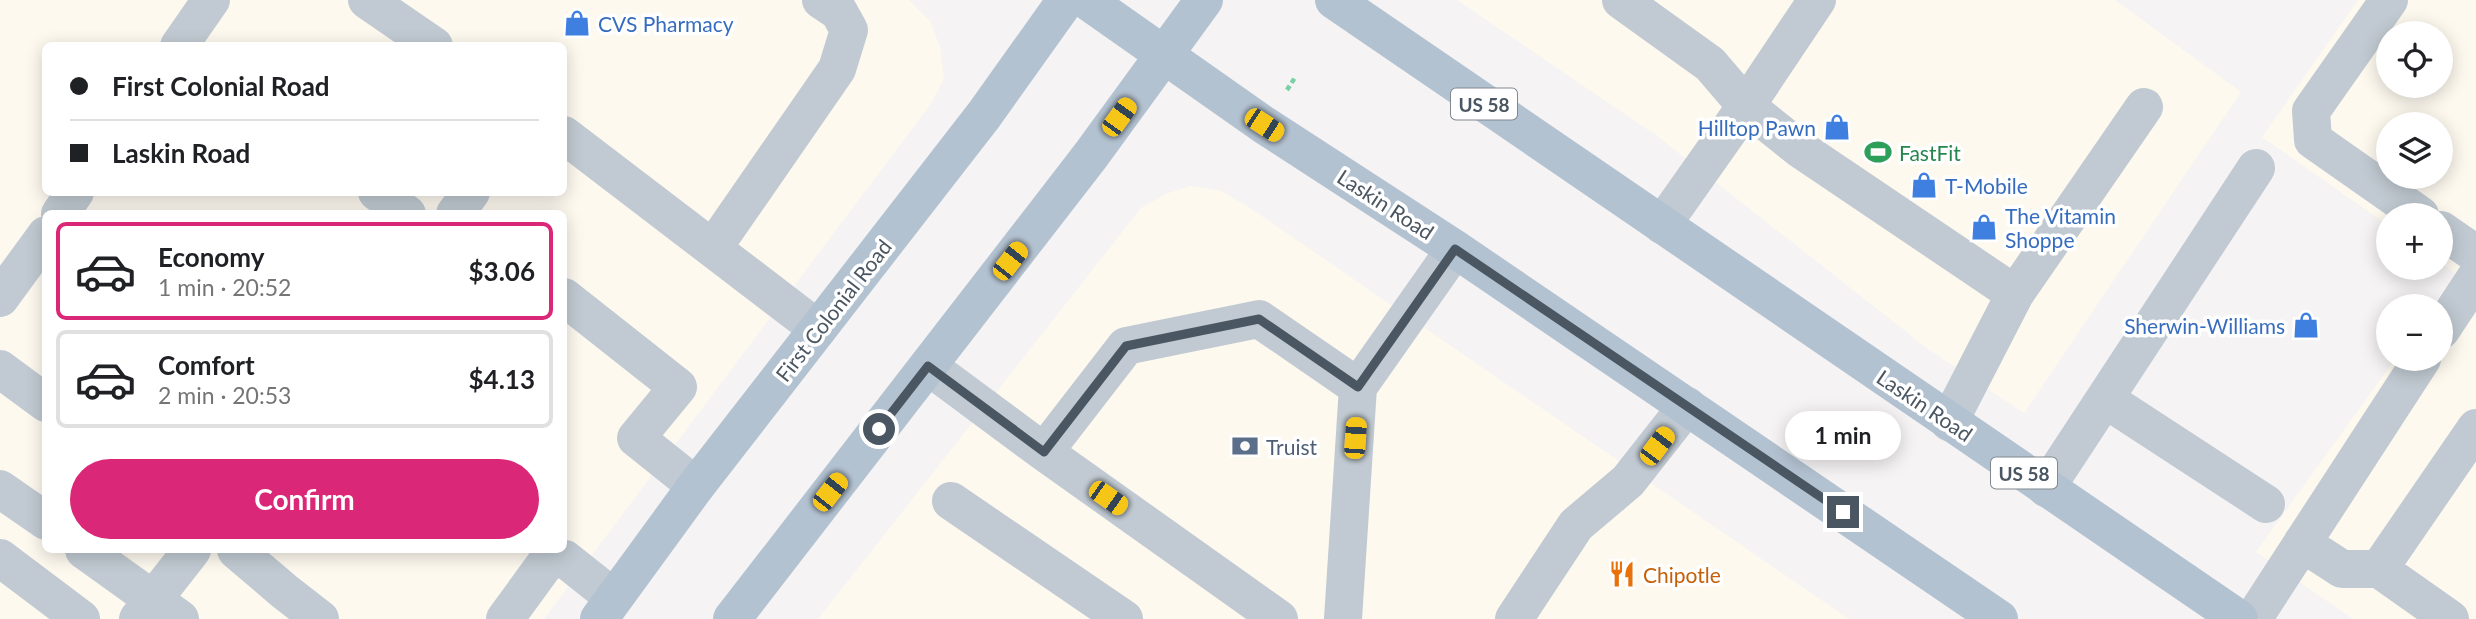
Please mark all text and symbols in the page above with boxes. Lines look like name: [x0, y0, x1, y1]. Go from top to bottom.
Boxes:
shop icon: CVS Pharmacy: [562, 8, 592, 38]
place label: CVS Pharmacy: [598, 11, 734, 36]
map controls: [2376, 21, 2453, 371]
button: locate: [2376, 21, 2453, 98]
text: First Colonial Road: [112, 70, 330, 102]
road number: US 58: [1451, 88, 1517, 120]
car: [1099, 94, 1140, 140]
car: [1241, 105, 1288, 145]
shop icon: Hilltop Pawn: [1822, 112, 1852, 142]
button: layers: [2376, 112, 2453, 189]
place label: Hilltop Pawn: [1698, 115, 1816, 140]
text: Laskin Road: [112, 137, 250, 169]
sports icon: FastFit: [1863, 137, 1893, 167]
place label: FastFit: [1899, 140, 1961, 165]
street label: Laskin Road: [1333, 164, 1439, 244]
shop icon: T-Mobile: [1909, 170, 1939, 200]
place label: T-Mobile: [1945, 173, 2028, 198]
place label: The Vitamin Shoppe: [2005, 203, 2116, 252]
button: +: [2376, 203, 2453, 280]
shop icon: The Vitamin Shoppe: [1969, 212, 1999, 242]
street label: First Colonial Road: [770, 234, 896, 386]
car: [989, 238, 1032, 284]
icon: car: [74, 240, 137, 303]
text: Economy: [158, 241, 264, 273]
text: $3.06: [469, 255, 535, 287]
text: 1 min · 20:52: [158, 273, 291, 301]
button: −: [2376, 294, 2453, 371]
shop icon: Sherwin-Williams: [2291, 310, 2321, 340]
place label: Sherwin-Williams: [2124, 313, 2285, 338]
icon: car: [74, 348, 137, 411]
text: Comfort: [158, 349, 255, 381]
text: $4.13: [469, 363, 535, 395]
street label: Laskin Road: [1873, 364, 1977, 446]
text: 2 min · 20:53: [158, 381, 291, 409]
callout: 1 min: [1785, 410, 1901, 460]
route start: [863, 413, 895, 445]
car: [1344, 416, 1367, 460]
text: 1 min: [1814, 421, 1872, 449]
car: [1636, 423, 1679, 469]
bank icon: Truist: [1230, 431, 1260, 461]
place label: Truist: [1266, 434, 1318, 459]
road number: US 58: [1991, 458, 2057, 488]
button: Confirm: [70, 459, 539, 539]
car: [809, 469, 852, 515]
car: [1085, 477, 1132, 519]
route end: [1827, 496, 1859, 528]
restaurant icon: Chipotle: [1607, 559, 1637, 589]
place label: Chipotle: [1643, 562, 1721, 587]

